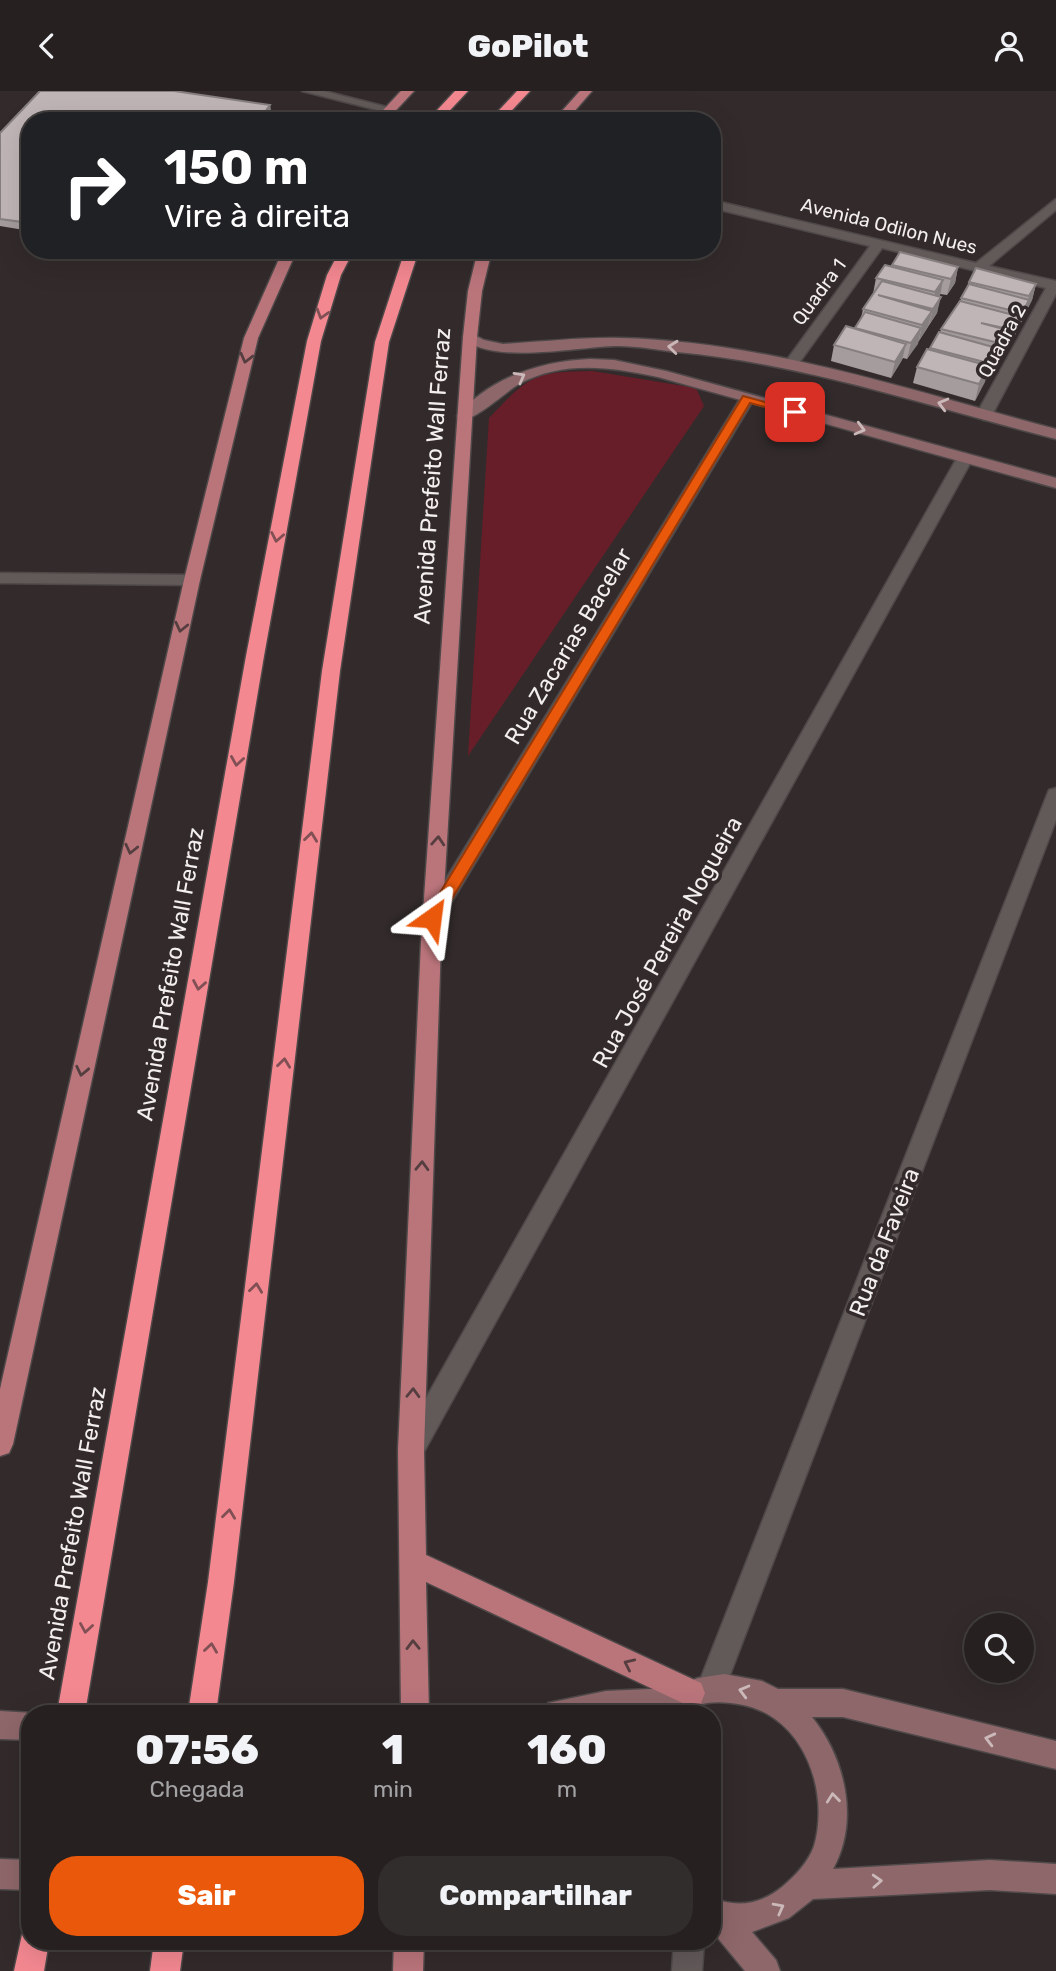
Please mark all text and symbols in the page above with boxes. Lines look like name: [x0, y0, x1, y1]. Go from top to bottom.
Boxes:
icon: back: [28, 27, 66, 65]
text: GoPilot: [467, 27, 589, 65]
icon: person: [990, 27, 1028, 65]
text: 150 m: [164, 138, 309, 196]
icon: right: [49, 140, 140, 231]
street label: Avenida Odilon Nues: [798, 193, 980, 259]
text: Vire à direita: [164, 197, 350, 235]
street label: Quadra 1: [787, 254, 851, 330]
street label: Quadra 2: [973, 301, 1031, 381]
one-way arrow: [316, 307, 330, 319]
street label: Avenida Prefeito Wall Ferraz: [408, 327, 456, 625]
one-way arrow: [667, 339, 678, 354]
one-way arrow: [240, 352, 254, 364]
one-way arrow: [513, 372, 526, 385]
pin: [765, 382, 825, 442]
icon: arrive: [776, 393, 814, 431]
one-way arrow: [937, 398, 949, 412]
one-way arrow: [854, 421, 866, 436]
one-way arrow: [271, 531, 286, 543]
street label: Rua Zacarias Bacelar: [498, 543, 638, 749]
one-way arrow: [175, 621, 189, 633]
one-way arrow: [230, 755, 245, 766]
street label: Rua José Pereira Nogueira: [586, 811, 748, 1073]
street label: Avenida Prefeito Wall Ferraz: [130, 825, 210, 1123]
one-way arrow: [303, 831, 318, 842]
one-way arrow: [430, 835, 445, 846]
one-way arrow: [125, 843, 139, 855]
position arrow: [395, 881, 469, 955]
one-way arrow: [192, 979, 207, 991]
one-way arrow: [276, 1057, 291, 1068]
one-way arrow: [75, 1065, 90, 1077]
one-way arrow: [414, 1160, 429, 1171]
street label: Rua da Faveira: [843, 1164, 925, 1320]
one-way arrow: [249, 1283, 264, 1294]
street label: Avenida Prefeito Wall Ferraz: [32, 1384, 112, 1682]
one-way arrow: [405, 1387, 420, 1398]
one-way arrow: [222, 1508, 237, 1520]
map controls: [964, 1613, 1034, 1683]
button: search: [964, 1613, 1034, 1683]
one-way arrow: [79, 1622, 94, 1634]
one-way arrow: [406, 1639, 421, 1650]
one-way arrow: [204, 1642, 219, 1654]
one-way arrow: [624, 1658, 636, 1672]
one-way arrow: [738, 1685, 750, 1699]
text: 07:56: [135, 1725, 259, 1775]
text: 1: [382, 1725, 404, 1775]
text: 160: [527, 1725, 607, 1775]
one-way arrow: [984, 1733, 996, 1747]
text: Chegada: [149, 1775, 245, 1803]
text: min: [373, 1775, 413, 1803]
text: m: [557, 1775, 577, 1803]
one-way arrow: [826, 1793, 841, 1804]
button: Sair: [49, 1856, 364, 1936]
button: Compartilhar: [378, 1856, 693, 1936]
one-way arrow: [872, 1874, 883, 1889]
one-way arrow: [772, 1903, 784, 1916]

